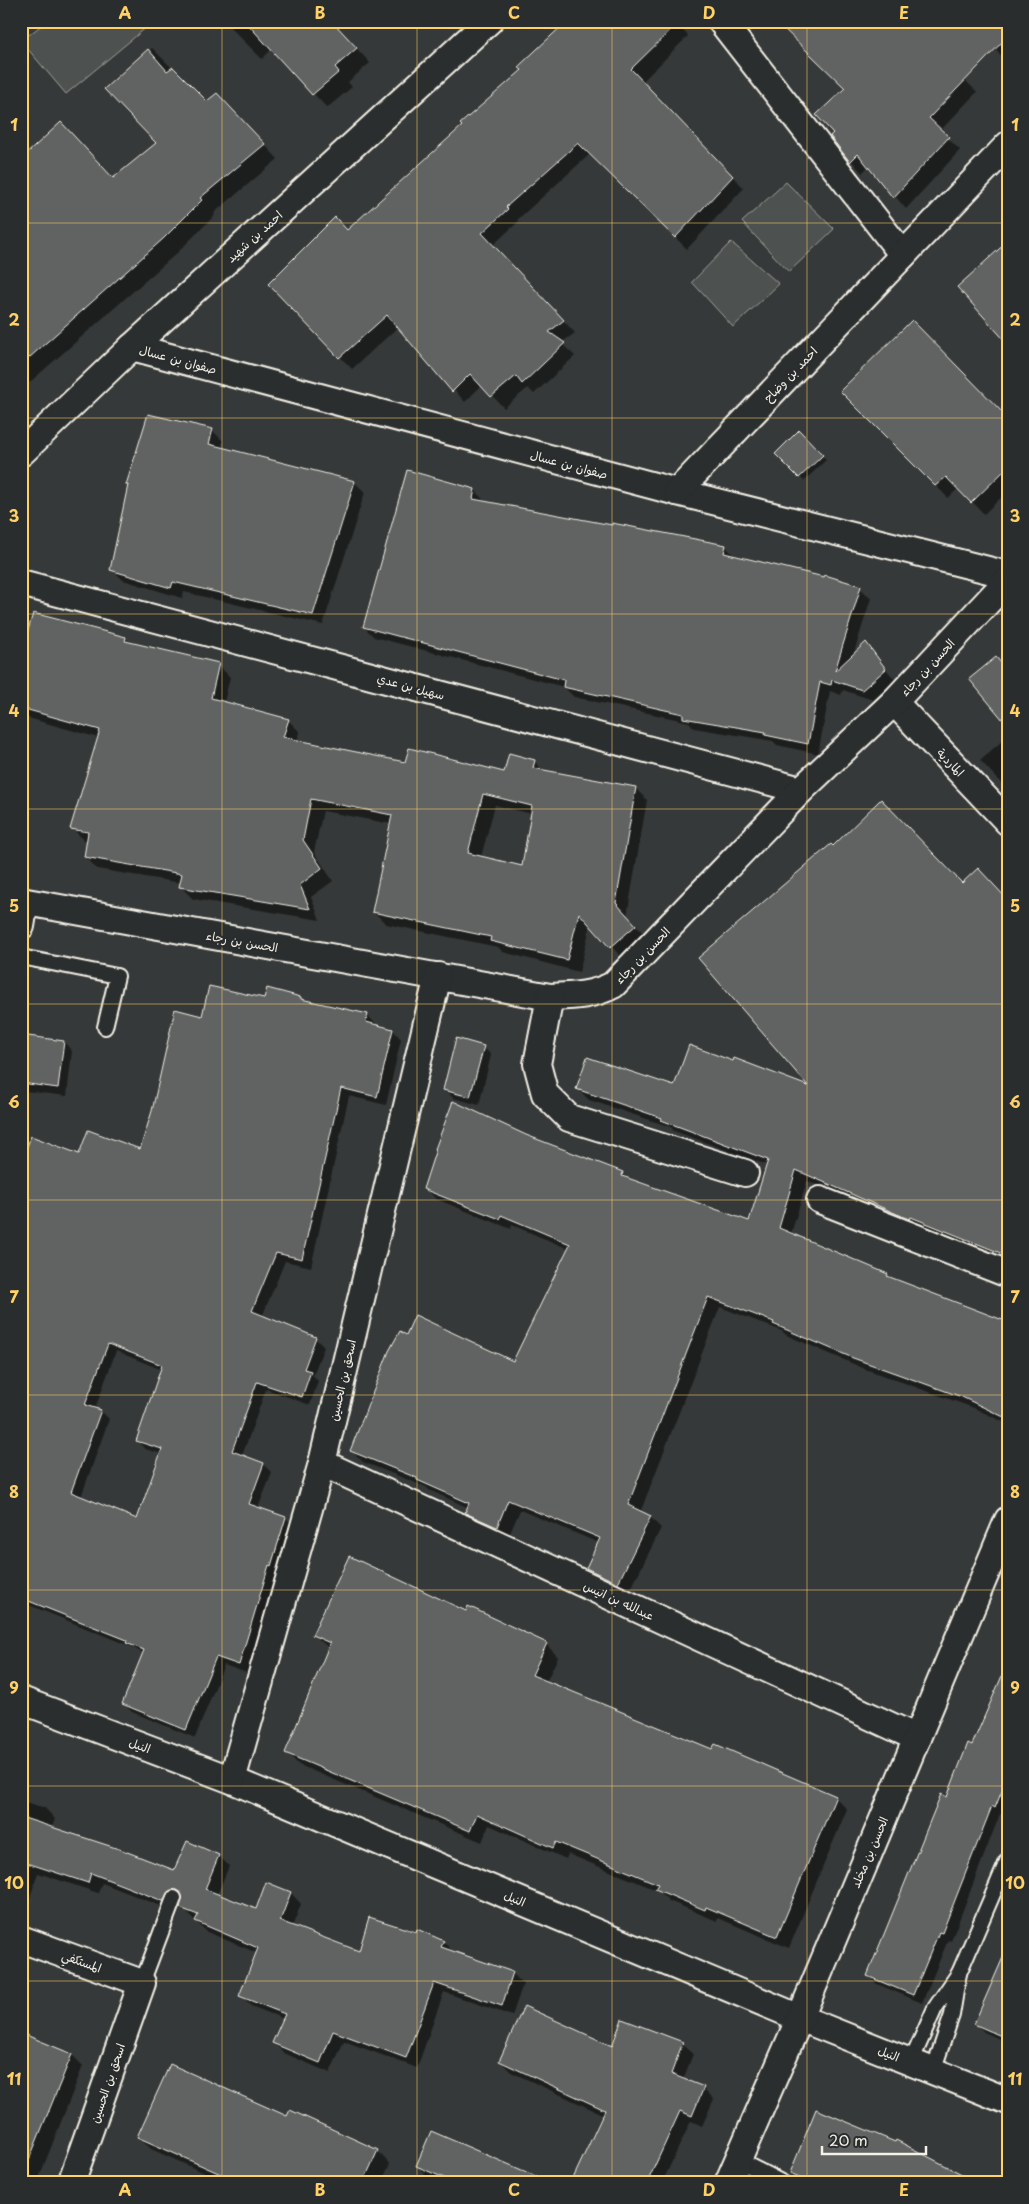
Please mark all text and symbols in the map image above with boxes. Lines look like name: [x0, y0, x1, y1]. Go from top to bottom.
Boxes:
text: A: [119, 0, 132, 24]
text: B: [315, 0, 326, 24]
text: C: [508, 0, 520, 24]
text: D: [703, 0, 715, 24]
text: E: [899, 0, 909, 24]
text: 1: [10, 112, 18, 136]
text: 1: [1011, 112, 1019, 136]
street label: احمد بن شهيد: [222, 206, 286, 266]
text: 2: [8, 307, 20, 331]
text: 2: [1009, 307, 1021, 331]
street label: صفوان بن عسال: [137, 340, 219, 378]
street label: احمد بن وضاح: [759, 342, 822, 406]
street label: صفوان بن عسال: [528, 445, 610, 483]
text: 3: [9, 503, 19, 527]
text: 3: [1010, 503, 1020, 527]
street label: الحسن بن رجاء: [896, 634, 959, 700]
street label: سهيل بن عدي: [375, 668, 447, 705]
text: 4: [9, 698, 20, 722]
text: 4: [1010, 698, 1021, 722]
street label: الماردية: [933, 744, 969, 780]
text: 5: [9, 893, 19, 917]
text: 5: [1010, 893, 1020, 917]
street label: الحسن بن رجاء: [610, 922, 674, 988]
street label: الحسن بن رجاء: [204, 926, 280, 956]
text: 6: [8, 1089, 20, 1113]
text: 6: [1009, 1089, 1021, 1113]
text: 7: [9, 1284, 19, 1308]
text: 7: [1010, 1284, 1020, 1308]
street label: اسحق بن الحسين: [324, 1337, 360, 1423]
text: 8: [9, 1479, 19, 1503]
text: 8: [1010, 1479, 1020, 1503]
street label: عبدالله بن انيس: [581, 1576, 657, 1624]
text: 9: [9, 1675, 19, 1699]
text: 9: [1010, 1675, 1020, 1699]
street label: النيل: [127, 1733, 153, 1757]
street label: الحسن بن مخلد: [846, 1813, 892, 1891]
text: 10: [4, 1870, 24, 1894]
text: 10: [1005, 1870, 1025, 1894]
street label: النيل: [501, 1885, 529, 1911]
street label: المستكفي: [59, 1946, 104, 1979]
street label: اسحق بن الحسين: [85, 2041, 129, 2125]
street label: النيل: [875, 2041, 903, 2065]
text: 11: [7, 2066, 21, 2090]
text: 11: [1008, 2066, 1022, 2090]
scale bar: [822, 2124, 925, 2156]
text: 20 m: [829, 2128, 868, 2151]
text: A: [119, 2177, 132, 2201]
text: B: [315, 2177, 326, 2201]
text: C: [508, 2177, 520, 2201]
text: D: [703, 2177, 715, 2201]
text: E: [899, 2177, 909, 2201]

